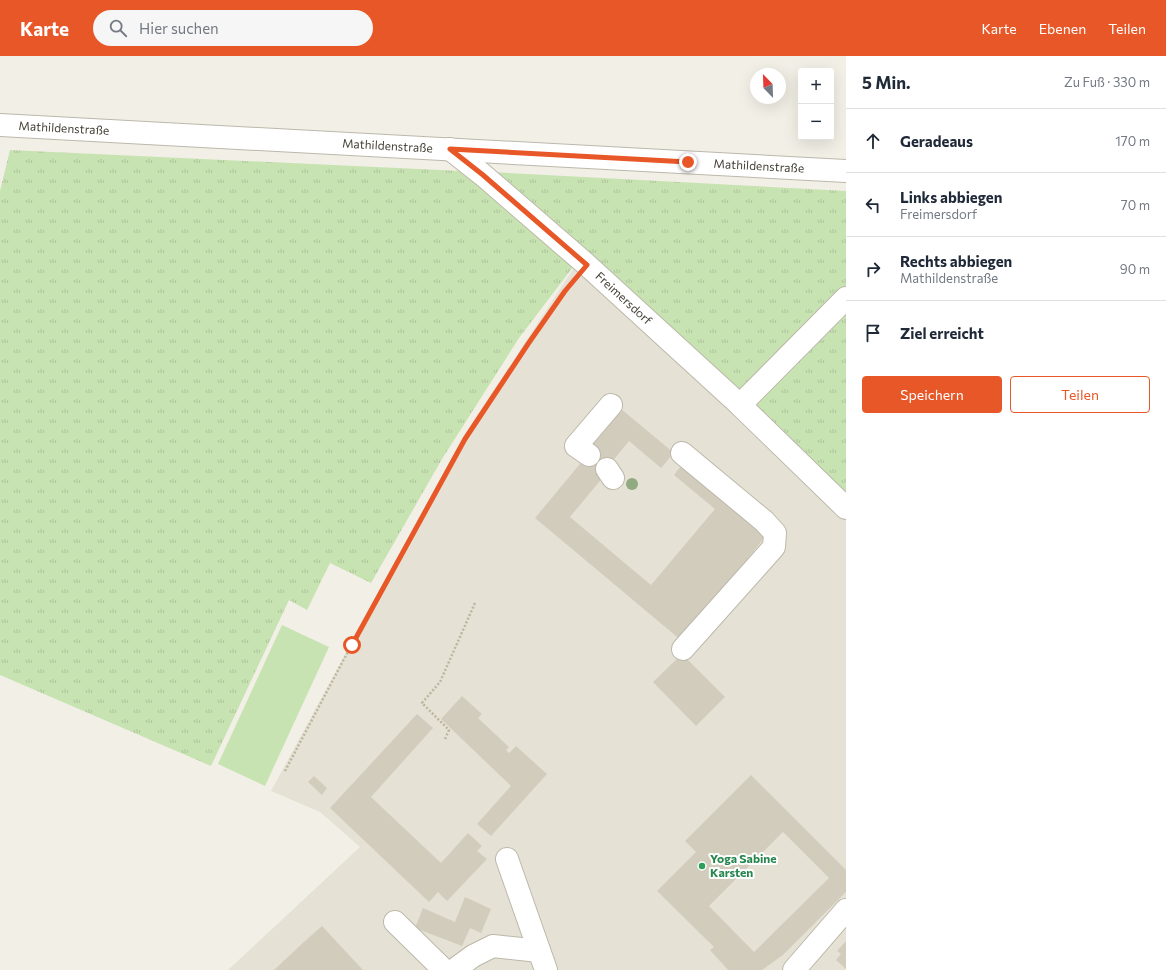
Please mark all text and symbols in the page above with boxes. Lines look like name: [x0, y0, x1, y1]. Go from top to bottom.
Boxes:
search box: [93, 10, 373, 46]
text: Karte: [20, 17, 69, 40]
icon: search: [107, 17, 129, 39]
text: Hier suchen: [139, 19, 219, 37]
text: Karte: [981, 20, 1017, 37]
text: Ebenen: [1039, 20, 1086, 37]
text: Teilen: [1108, 20, 1146, 37]
north arrow: [750, 68, 786, 104]
map controls: [798, 68, 834, 140]
button: +: [798, 68, 834, 104]
text: 5 Min.: [862, 72, 911, 93]
text: Zu Fuß · 330 m: [1064, 74, 1150, 90]
button: −: [798, 104, 834, 140]
street label: Mathildenstraße: [18, 118, 110, 137]
icon: ahead: [862, 130, 884, 152]
text: Geradeaus: [900, 132, 973, 150]
text: 170 m: [1115, 133, 1150, 149]
street label: Mathildenstraße: [342, 136, 433, 155]
route end: [679, 153, 697, 171]
street label: Mathildenstraße: [713, 156, 805, 175]
text: Links abbiegen: [900, 188, 1002, 206]
icon: left: [862, 194, 884, 216]
text: 70 m: [1121, 197, 1150, 213]
text: Freimersdorf: [900, 206, 977, 222]
text: Rechts abbiegen: [900, 252, 1012, 270]
icon: right: [862, 258, 884, 280]
text: 90 m: [1120, 261, 1150, 277]
street label: Freimersdorf: [593, 268, 655, 327]
text: Mathildenstraße: [900, 270, 998, 286]
icon: arrive: [862, 322, 884, 344]
text: Ziel erreicht: [900, 324, 984, 342]
button: Speichern: [862, 376, 1002, 413]
button: Teilen: [1010, 376, 1150, 413]
route start: [343, 636, 361, 654]
place label: Yoga Sabine Karsten: [710, 851, 777, 879]
marker: Yoga Sabine Karsten: [697, 861, 707, 871]

